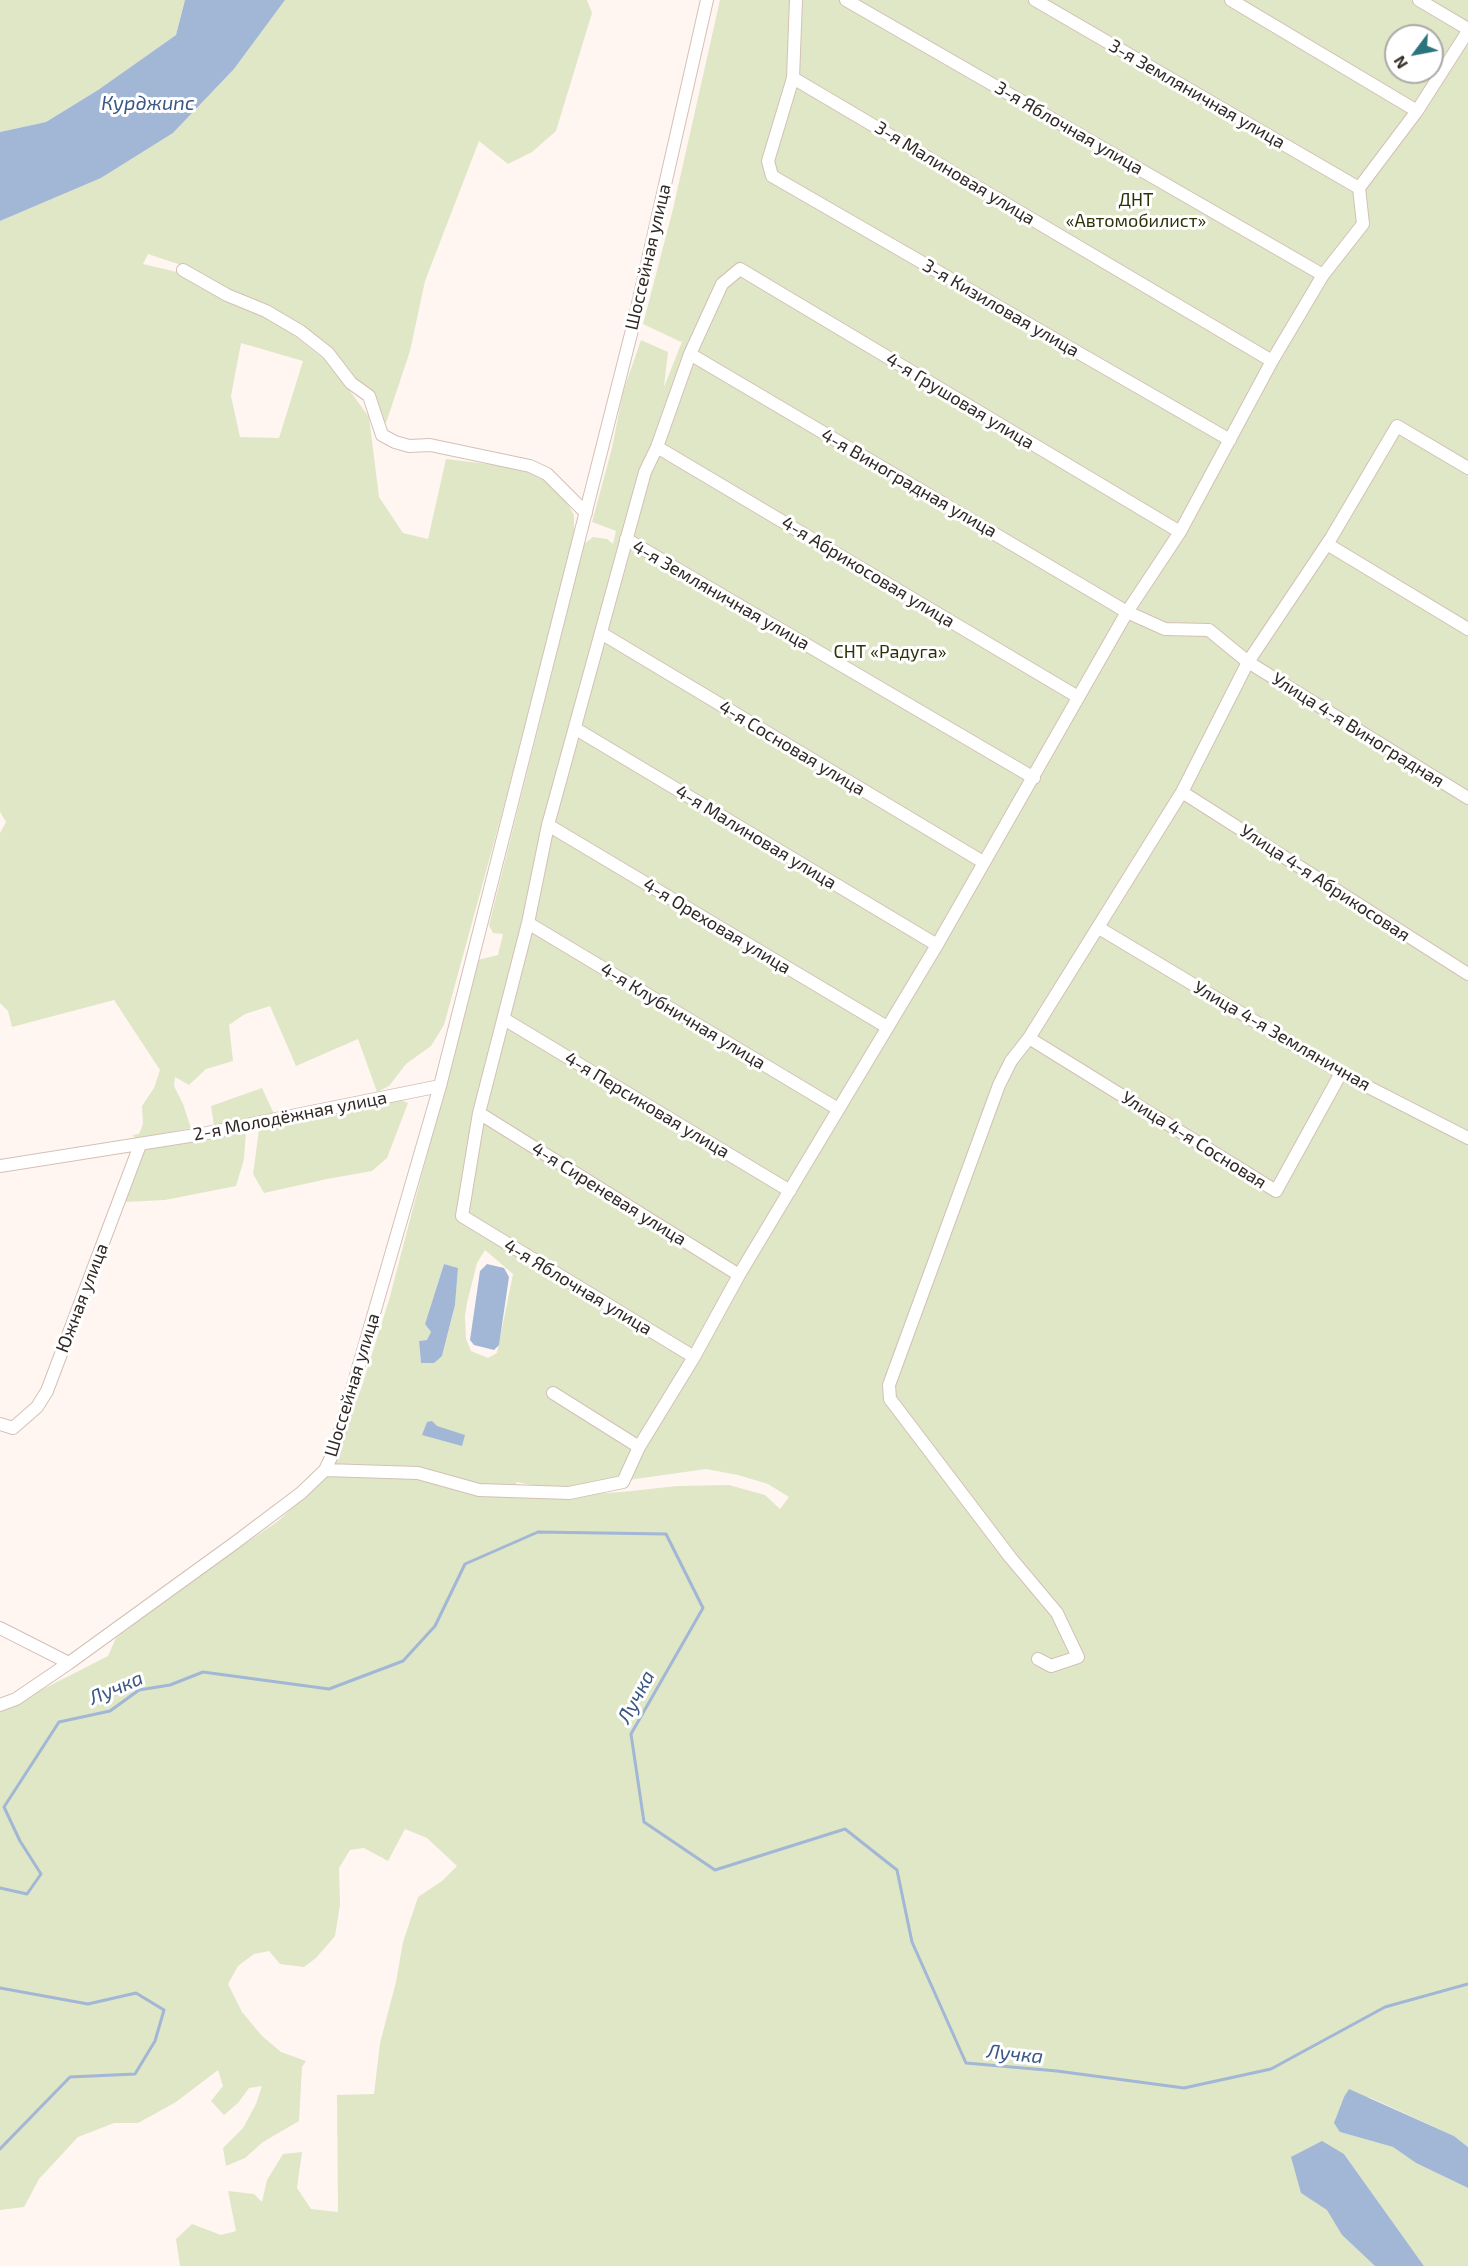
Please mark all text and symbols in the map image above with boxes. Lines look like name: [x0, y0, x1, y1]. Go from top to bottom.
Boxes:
north arrow: [1384, 24, 1444, 84]
street label: 3-я Земляничная улица: [1105, 35, 1289, 153]
text: N: [1389, 53, 1411, 73]
street label: 3-я Яблочная улица: [991, 77, 1147, 179]
water label: Курджипс: [101, 91, 195, 115]
street label: 3-я Малиновая улица: [871, 117, 1039, 229]
street label: Шоссейная улица: [621, 182, 675, 332]
park label: ДНТ «Автомобилист»: [1066, 189, 1206, 232]
street label: 3-я Кизиловая улица: [919, 254, 1083, 362]
street label: 4-я Грушовая улица: [882, 348, 1038, 454]
street label: 4-я Виноградная улица: [817, 424, 1001, 542]
street label: 4-я Абрикосовая улица: [777, 512, 959, 632]
street label: 4-я Земляничная улица: [629, 535, 813, 655]
park label: СНТ «Радуга»: [834, 641, 946, 663]
street label: Улица 4-я Виноградная: [1268, 668, 1448, 792]
street label: 4-я Сосновая улица: [715, 696, 869, 800]
street label: 4-я Малиновая улица: [672, 780, 840, 894]
street label: Улица 4-я Абрикосовая: [1236, 820, 1414, 946]
street label: 4-я Ореховая улица: [639, 873, 795, 979]
street label: 4-я Клубничная улица: [596, 958, 770, 1074]
street label: Улица 4-я Земляничная: [1190, 976, 1374, 1096]
street label: 4-я Персиковая улица: [561, 1047, 733, 1163]
street label: 2-я Молодёжная улица: [191, 1087, 389, 1145]
street label: Улица 4-я Сосновая: [1118, 1087, 1270, 1193]
street label: 4-я Сиреневая улица: [528, 1138, 690, 1250]
street label: 4-я Яблочная улица: [500, 1234, 656, 1340]
street label: Южная улица: [51, 1240, 113, 1356]
street label: Шоссейная улица: [320, 1311, 384, 1459]
water label: Лучка: [85, 1666, 147, 1710]
water label: Лучка: [612, 1666, 660, 1728]
water label: Лучка: [986, 2039, 1044, 2069]

